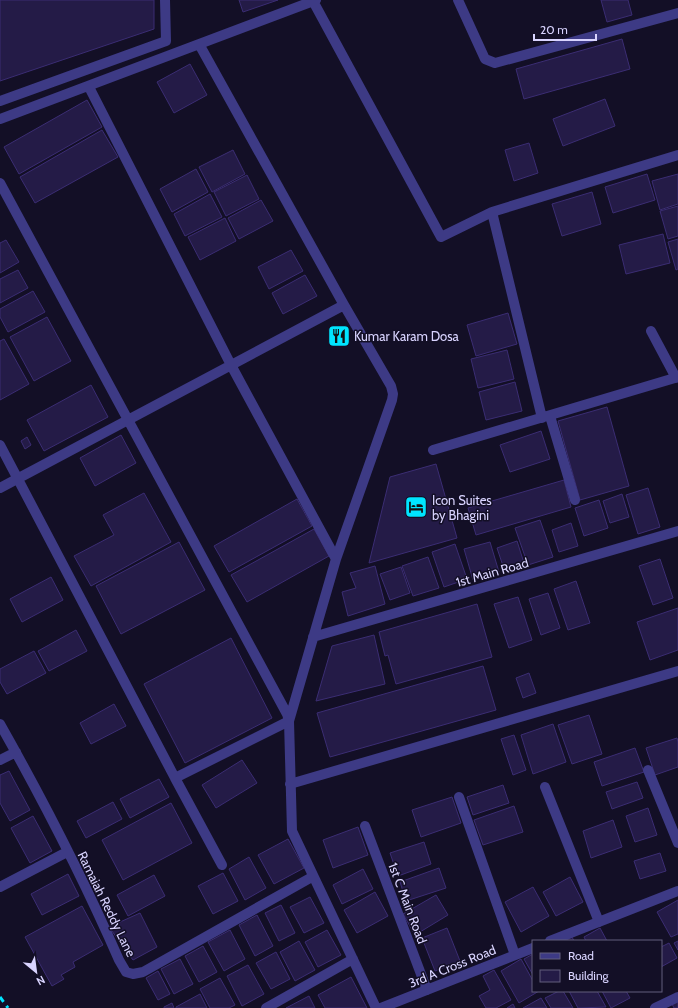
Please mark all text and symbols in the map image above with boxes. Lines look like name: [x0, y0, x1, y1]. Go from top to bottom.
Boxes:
scale bar: [534, 16, 596, 42]
text: 20 m: [540, 22, 568, 37]
restaurant icon: Kumar Karam Dosa: [326, 323, 352, 349]
place label: Kumar Karam Dosa: [354, 328, 460, 344]
place label: Icon Suites by Bhagini: [432, 492, 492, 523]
hotel icon: Icon Suites by Bhagini: [403, 494, 429, 520]
street label: 1st Main Road: [454, 554, 530, 590]
street label: Ramaiah Reddy Lane: [75, 849, 140, 960]
street label: 1st C Main Road: [385, 860, 431, 946]
legend: [532, 940, 662, 992]
street label: 3rd A Cross Road: [406, 941, 498, 991]
text: Road: [568, 948, 594, 963]
north arrow: [16, 952, 56, 992]
text: Building: [568, 968, 610, 983]
text: N: [34, 973, 48, 989]

